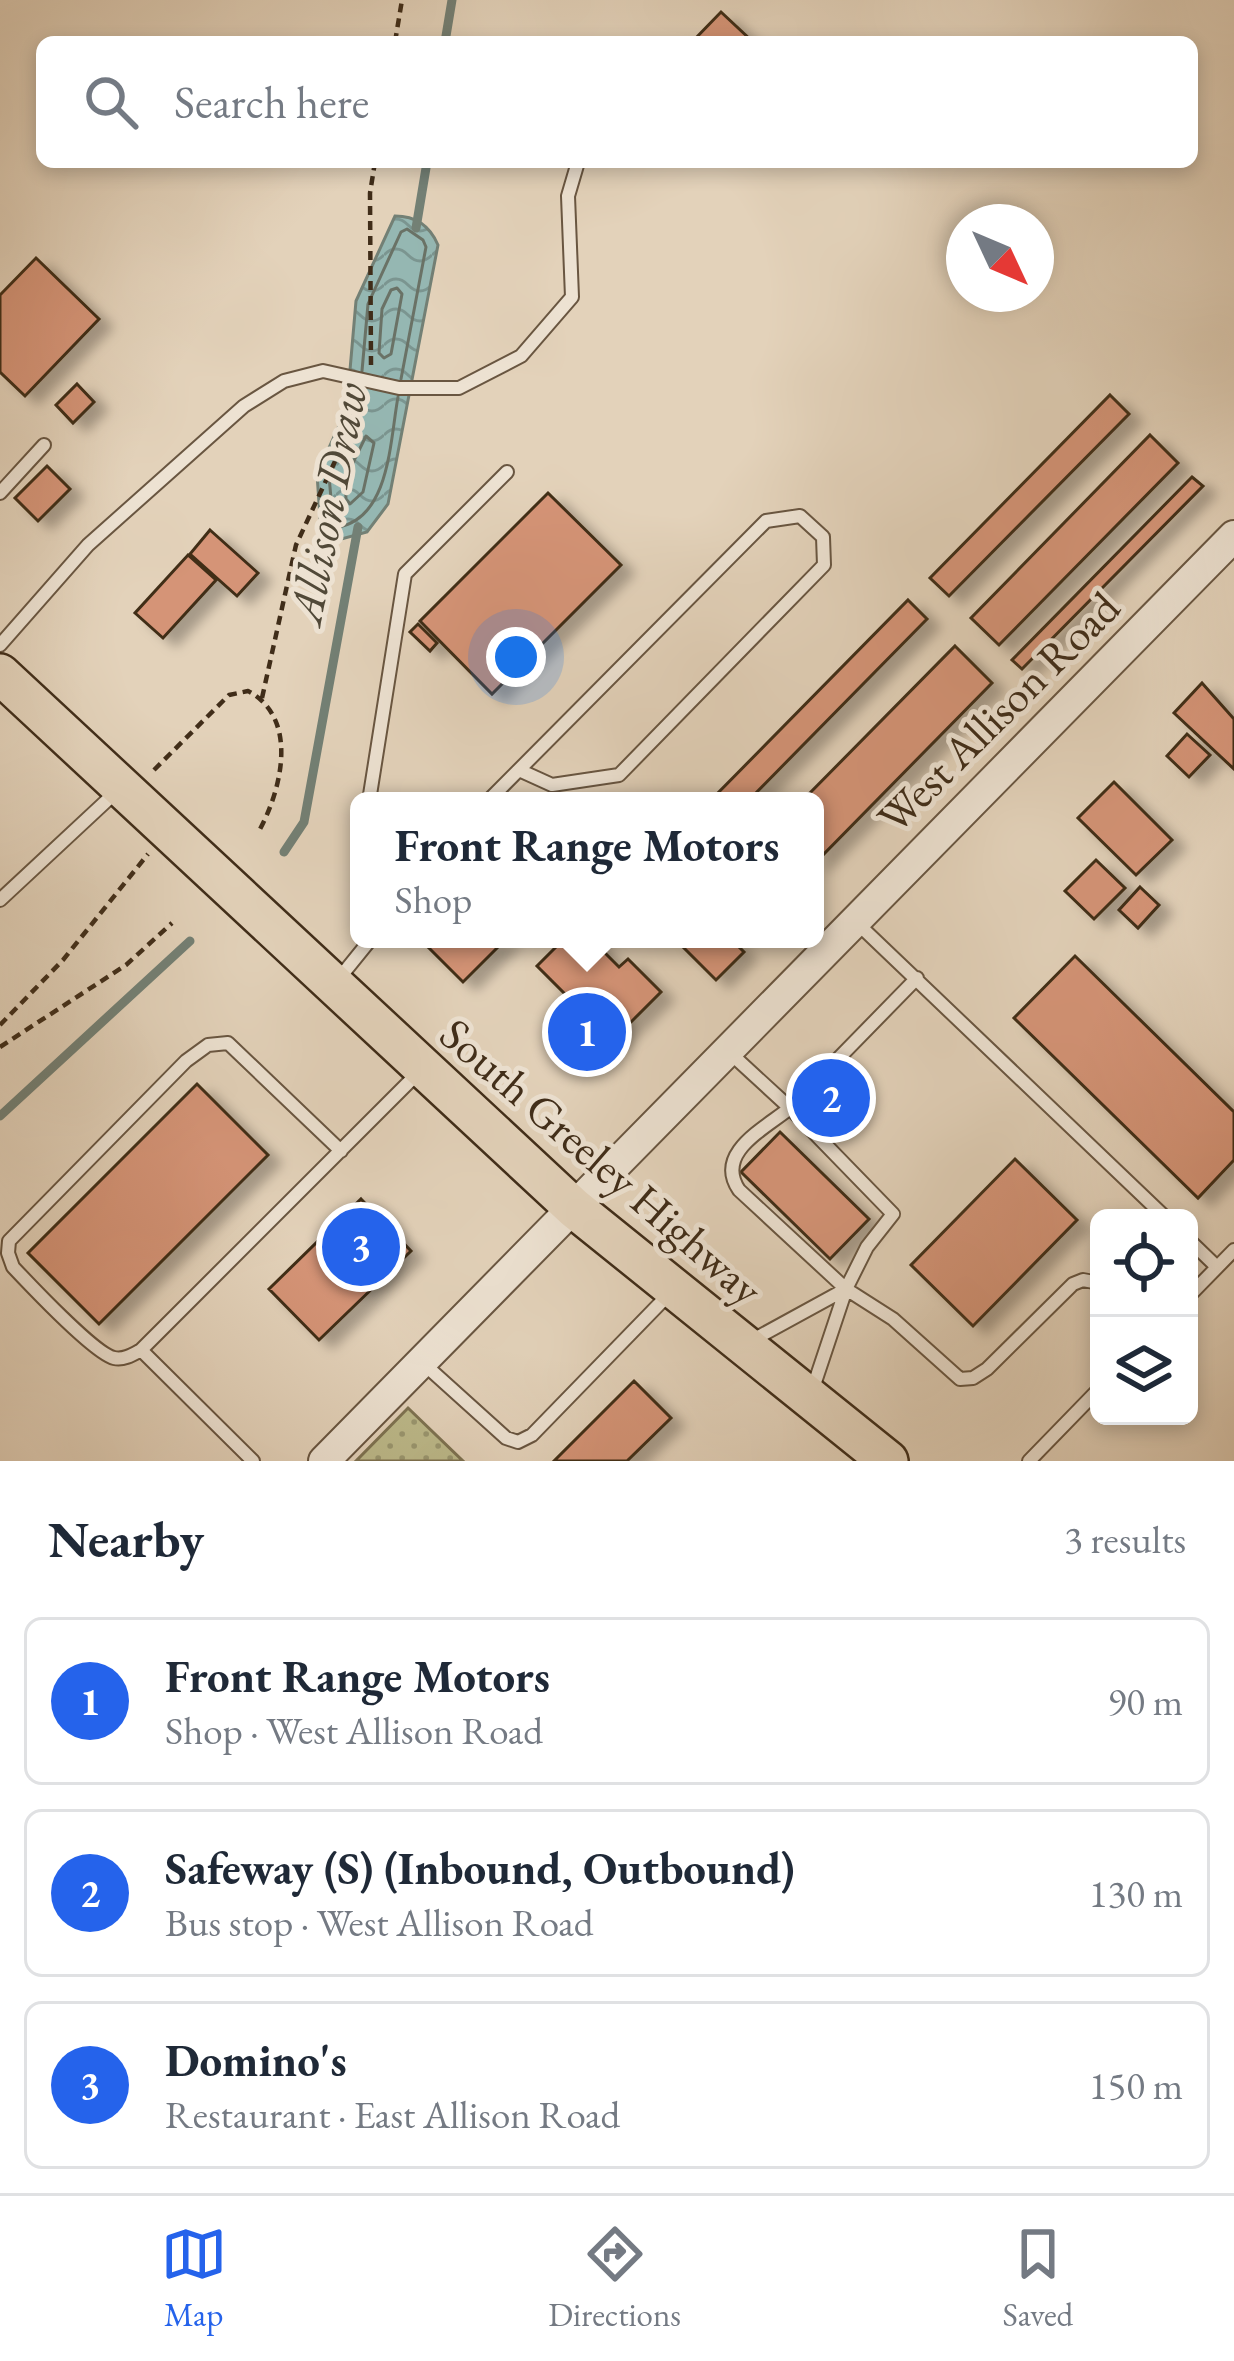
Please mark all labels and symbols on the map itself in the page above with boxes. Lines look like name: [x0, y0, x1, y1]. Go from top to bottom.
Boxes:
north arrow: [946, 204, 1054, 312]
water label: Allison Draw: [273, 377, 381, 632]
street label: West Allison Road: [865, 578, 1132, 845]
your location: [486, 627, 546, 687]
pin: 1: [548, 987, 626, 1077]
street label: South Greeley Highway: [429, 1005, 776, 1317]
pin: 2: [792, 1053, 870, 1143]
pin: 3: [322, 1202, 400, 1292]

